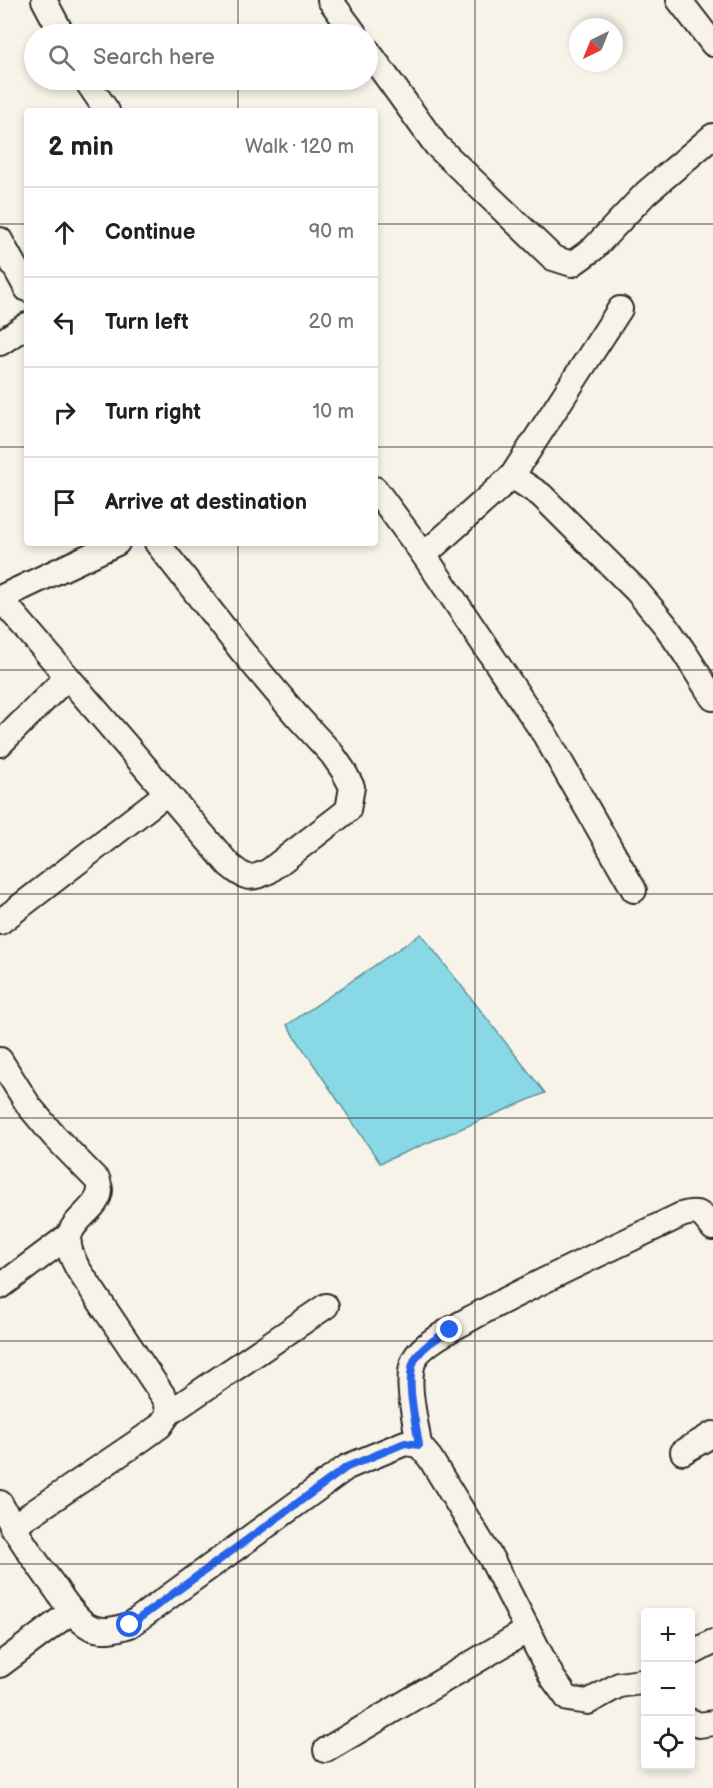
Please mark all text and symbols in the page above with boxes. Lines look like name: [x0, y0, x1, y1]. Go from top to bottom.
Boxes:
north arrow: [569, 18, 623, 72]
search box: [24, 24, 378, 90]
icon: search: [45, 41, 78, 74]
text: Search here: [93, 44, 215, 71]
text: 2 min: [48, 132, 114, 163]
text: Walk · 120 m: [245, 135, 354, 159]
icon: ahead: [48, 216, 81, 249]
text: Continue: [105, 219, 195, 246]
text: 90 m: [309, 220, 354, 244]
icon: left: [48, 306, 81, 339]
text: Turn left: [105, 309, 189, 336]
text: 20 m: [309, 310, 354, 334]
icon: right: [48, 396, 81, 429]
text: Turn right: [105, 399, 201, 426]
text: 10 m: [313, 400, 354, 424]
icon: arrive: [48, 486, 81, 519]
text: Arrive at destination: [105, 489, 307, 516]
route end: [436, 1316, 462, 1342]
map controls: [641, 1608, 695, 1770]
button: +: [641, 1608, 695, 1662]
route start: [116, 1611, 142, 1637]
button: −: [641, 1662, 695, 1716]
button: locate: [641, 1716, 695, 1770]

